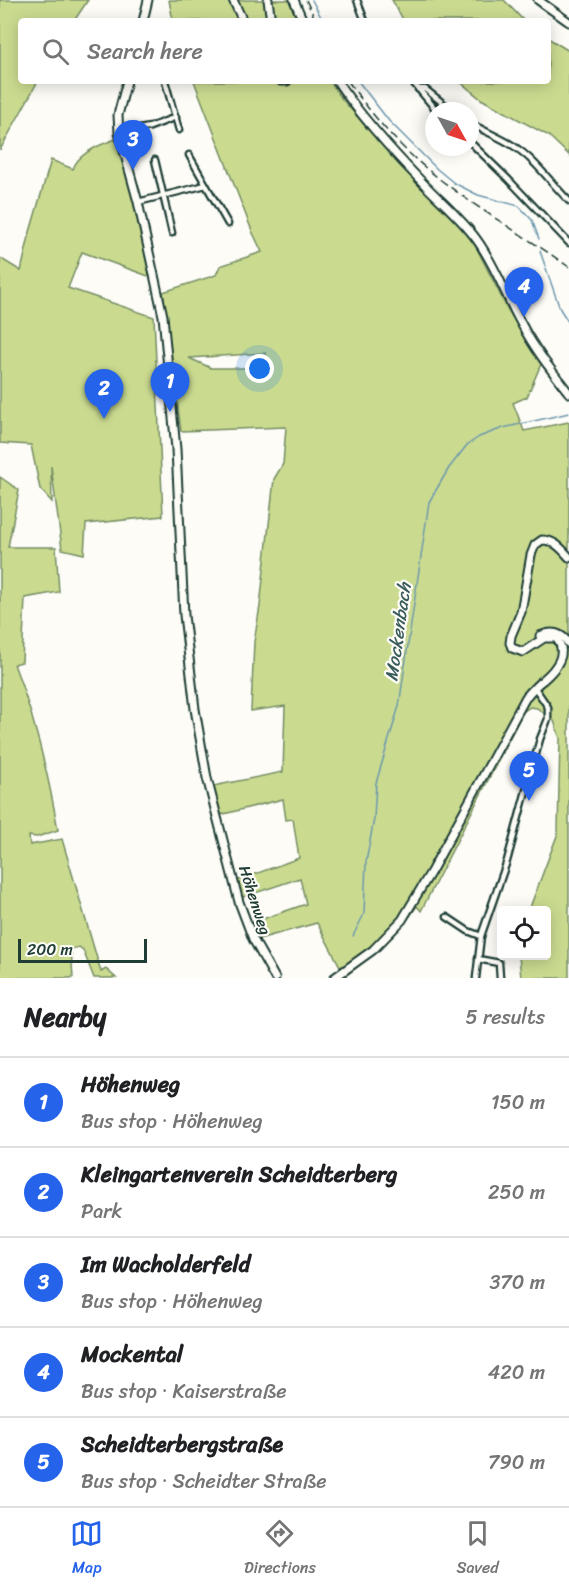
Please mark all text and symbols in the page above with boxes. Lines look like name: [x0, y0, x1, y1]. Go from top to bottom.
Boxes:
search box: [18, 18, 551, 84]
text: Search here: [87, 32, 203, 71]
icon: search: [39, 35, 72, 68]
north arrow: [425, 102, 479, 156]
pin: 3: [114, 120, 152, 170]
pin: 4: [504, 268, 544, 317]
your location: [245, 354, 274, 383]
pin: 1: [150, 362, 190, 412]
pin: 2: [84, 370, 124, 419]
water label: Mockenbach: [375, 579, 421, 683]
pin: 5: [510, 752, 548, 801]
street label: Höhenweg: [230, 861, 280, 939]
map controls: [497, 906, 551, 960]
button: locate: [497, 906, 551, 960]
text: 200 m: [27, 935, 73, 964]
scale bar: [18, 936, 147, 964]
text: Nearby: [24, 994, 106, 1040]
text: 5 results: [466, 1000, 545, 1035]
text: Höhenweg: [81, 1065, 180, 1104]
text: 1: [39, 1085, 48, 1120]
text: 150 m: [491, 1085, 545, 1120]
text: Bus stop · Höhenweg: [81, 1104, 263, 1139]
text: Kleingartenverein Scheidterberg: [81, 1155, 397, 1194]
text: 2: [38, 1175, 49, 1210]
text: 250 m: [488, 1175, 545, 1210]
text: Park: [81, 1194, 122, 1229]
text: Im Wacholderfeld: [81, 1245, 250, 1284]
text: 3: [38, 1265, 49, 1300]
text: 370 m: [489, 1265, 545, 1300]
text: Bus stop · Höhenweg: [81, 1284, 263, 1319]
text: Mockental: [81, 1335, 183, 1374]
text: 4: [37, 1355, 50, 1390]
text: 420 m: [488, 1355, 545, 1390]
text: Bus stop · Kaiserstraße: [81, 1374, 287, 1409]
text: Scheidterbergstraße: [81, 1425, 283, 1464]
text: 5: [37, 1445, 50, 1480]
text: 790 m: [488, 1445, 545, 1480]
text: Bus stop · Scheidter Straße: [81, 1464, 327, 1499]
tab: Map: [70, 1517, 103, 1582]
tab: Directions: [244, 1517, 316, 1582]
tab: Saved: [456, 1517, 499, 1582]

